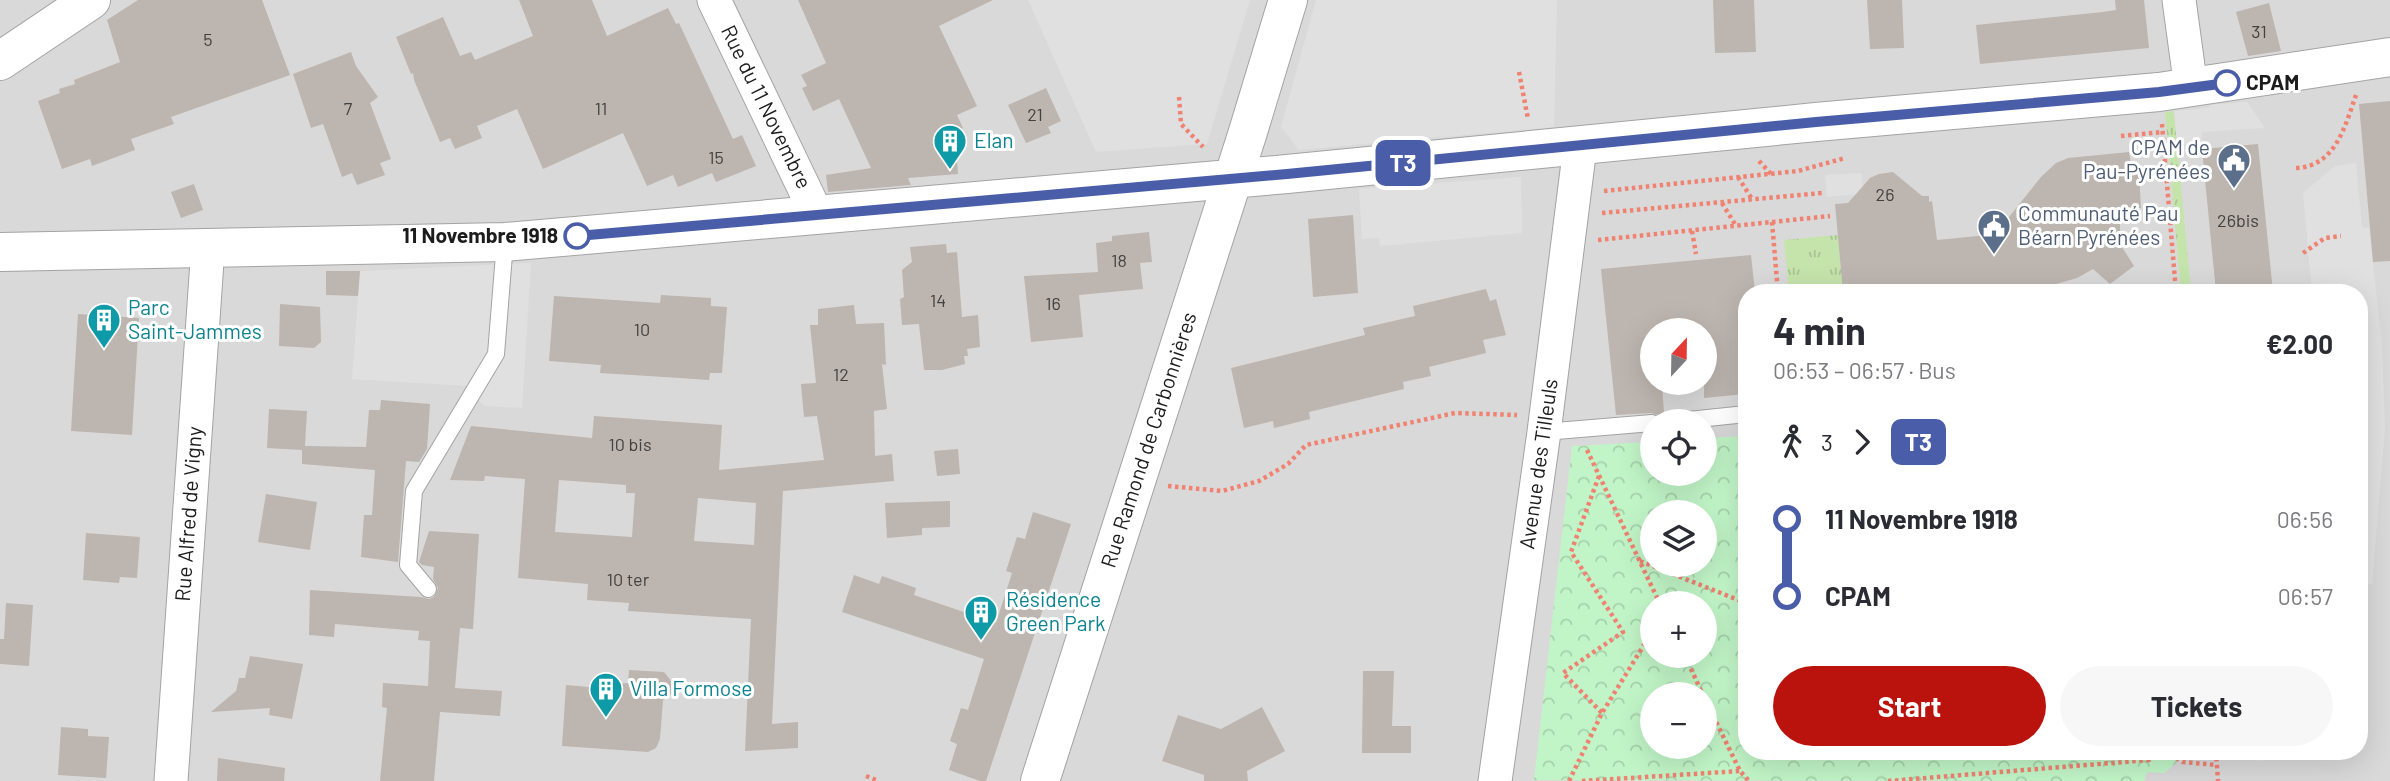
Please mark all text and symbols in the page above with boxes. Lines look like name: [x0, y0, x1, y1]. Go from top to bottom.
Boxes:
street label: Rue du 11 Novembre: [717, 20, 818, 192]
house number: 31: [2251, 20, 2267, 42]
house number: 5: [203, 28, 213, 50]
place label: CPAM: [2246, 69, 2299, 94]
marker: CPAM: [2214, 70, 2240, 96]
house number: 7: [344, 97, 353, 119]
house number: 11: [595, 97, 607, 119]
house number: 21: [1027, 103, 1043, 125]
building icon: Elan: [931, 122, 969, 171]
place label: Elan: [974, 127, 1014, 152]
place label: CPAM de Pau-Pyrénées: [2083, 134, 2210, 183]
line badge: T3: [1372, 140, 1434, 186]
public building icon: CPAM de Pau-Pyrénées: [2215, 141, 2253, 190]
house number: 15: [708, 146, 724, 168]
text: T3: [1390, 148, 1417, 177]
house number: 26: [1876, 183, 1894, 205]
place label: Communauté Pau Béarn Pyrénées: [2018, 200, 2179, 249]
public building icon: Communauté Pau Béarn Pyrénées: [1975, 207, 2013, 256]
house number: 26bis: [2217, 209, 2259, 231]
place label: 11 Novembre 1918: [402, 222, 558, 247]
marker: 11 Novembre 1918: [564, 223, 590, 249]
house number: 18: [1111, 249, 1127, 271]
house number: 14: [930, 289, 946, 311]
house number: 16: [1045, 292, 1061, 314]
place label: Parc Saint-Jammes: [128, 294, 262, 343]
building icon: Parc Saint-Jammes: [85, 301, 123, 350]
text: 4 min: [1773, 307, 1866, 353]
street label: Rue Ramond de Carbonnières: [1094, 309, 1201, 570]
house number: 10: [634, 318, 650, 340]
north arrow: [1640, 318, 1717, 396]
map controls: [1640, 318, 1717, 759]
text: €2.00: [2266, 328, 2333, 359]
text: 06:53 – 06:57 · Bus: [1773, 356, 1956, 384]
house number: 12: [833, 363, 849, 385]
street label: Avenue des Tilleuls: [1513, 377, 1562, 551]
button: locate: [1640, 409, 1717, 486]
icon: walk: [1773, 423, 1811, 461]
icon: forward: [1843, 423, 1881, 461]
street label: Rue Alfred de Vigny: [169, 425, 206, 602]
text: T3: [1905, 427, 1932, 456]
text: 3: [1821, 428, 1833, 456]
house number: 10 bis: [608, 433, 652, 455]
button: layers: [1640, 500, 1717, 577]
text: 11 Novembre 1918: [1825, 503, 2018, 534]
text: 06:56: [2277, 505, 2333, 533]
house number: 10 ter: [607, 568, 650, 590]
text: CPAM: [1825, 580, 1891, 611]
text: 06:57: [2278, 582, 2333, 610]
place label: Résidence Green Park: [1006, 586, 1106, 635]
button: +: [1640, 591, 1717, 668]
building icon: Résidence Green Park: [962, 593, 1000, 642]
button: Start: [1773, 666, 2046, 746]
button: Tickets: [2060, 666, 2333, 746]
building icon: Villa Formose: [587, 670, 625, 719]
place label: Villa Formose: [630, 675, 752, 700]
button: −: [1640, 682, 1717, 759]

